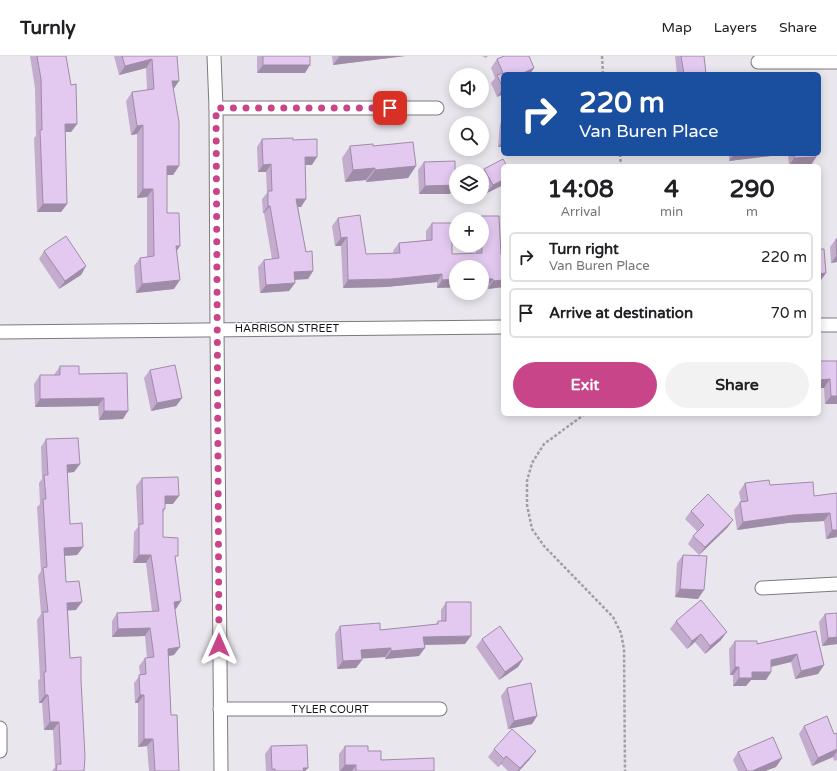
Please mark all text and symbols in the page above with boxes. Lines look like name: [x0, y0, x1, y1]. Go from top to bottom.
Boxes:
text: Turnly: [20, 17, 76, 39]
text: Map: [662, 19, 692, 36]
text: Layers: [714, 19, 757, 36]
text: Share: [779, 19, 817, 36]
map controls: [449, 68, 489, 300]
button: sound: [449, 68, 489, 108]
text: 220 m: [579, 86, 665, 120]
icon: right: [513, 88, 565, 140]
pin: [373, 91, 407, 125]
icon: arrive: [379, 97, 401, 119]
button: search: [449, 116, 489, 156]
text: Van Buren Place: [579, 120, 718, 142]
button: layers: [449, 164, 489, 204]
text: 14:08: [547, 175, 614, 204]
text: 4: [664, 175, 679, 204]
text: 290: [729, 175, 775, 204]
text: Arrival: [560, 204, 601, 220]
text: min: [660, 204, 683, 220]
text: m: [746, 204, 758, 220]
button: +: [449, 212, 489, 252]
text: Turn right: [549, 240, 619, 258]
icon: right: [515, 246, 537, 268]
text: 220 m: [761, 248, 807, 266]
text: Van Buren Place: [549, 258, 650, 274]
button: −: [449, 260, 489, 300]
icon: arrive: [515, 302, 537, 324]
text: Arrive at destination: [549, 304, 693, 322]
text: 70 m: [770, 304, 807, 322]
street label: HARRISON STREET: [235, 322, 339, 335]
button: Exit: [513, 362, 657, 408]
button: Share: [665, 362, 809, 408]
position arrow: [198, 624, 240, 666]
street label: TYLER COURT: [291, 703, 369, 716]

